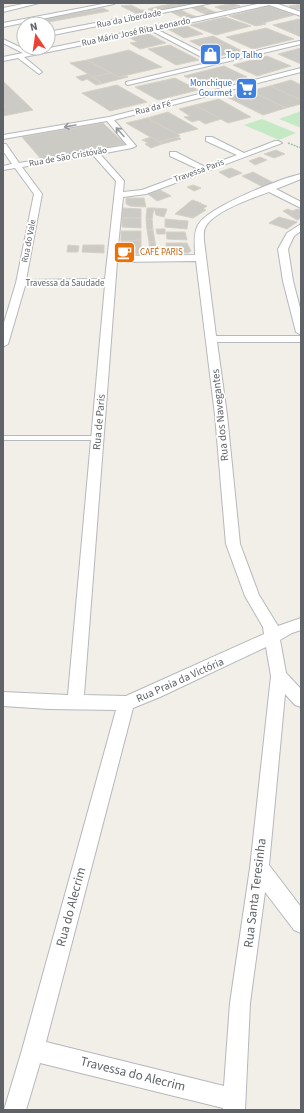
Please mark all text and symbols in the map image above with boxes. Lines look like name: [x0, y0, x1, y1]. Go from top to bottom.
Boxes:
street label: Rua da Liberdade: [95, 6, 163, 32]
street label: Rua Mário José Rita Leonardo: [80, 14, 192, 50]
north arrow: [16, 16, 56, 56]
text: N: [29, 19, 39, 35]
shop icon: Top Talho: [197, 42, 223, 68]
place label: Top Talho: [226, 49, 263, 62]
supermarket icon: Monchique Gourmet: [234, 75, 260, 101]
place label: Monchique Gourmet: [190, 77, 233, 100]
street label: Rua da Fé: [134, 97, 173, 119]
one-way arrow: [64, 122, 77, 130]
one-way arrow: [116, 127, 125, 138]
street label: Rua de São Cristóvão: [28, 144, 108, 170]
street label: Travessa Paris: [172, 156, 226, 186]
street label: Rua do Vale: [18, 218, 40, 264]
cafe icon: CAFÉ PARIS: [111, 239, 137, 265]
place label: CAFÉ PARIS: [140, 246, 183, 259]
street label: Travessa da Saudade: [26, 277, 105, 290]
street label: Rua dos Navegantes: [208, 368, 232, 462]
street label: Rua de Paris: [89, 393, 109, 451]
street label: Rua Praia da Victória: [134, 654, 226, 706]
street label: Rua Santa Teresinha: [239, 837, 271, 949]
street label: Rua do Alecrim: [52, 865, 90, 949]
street label: Travessa do Alecrim: [79, 1052, 187, 1096]

